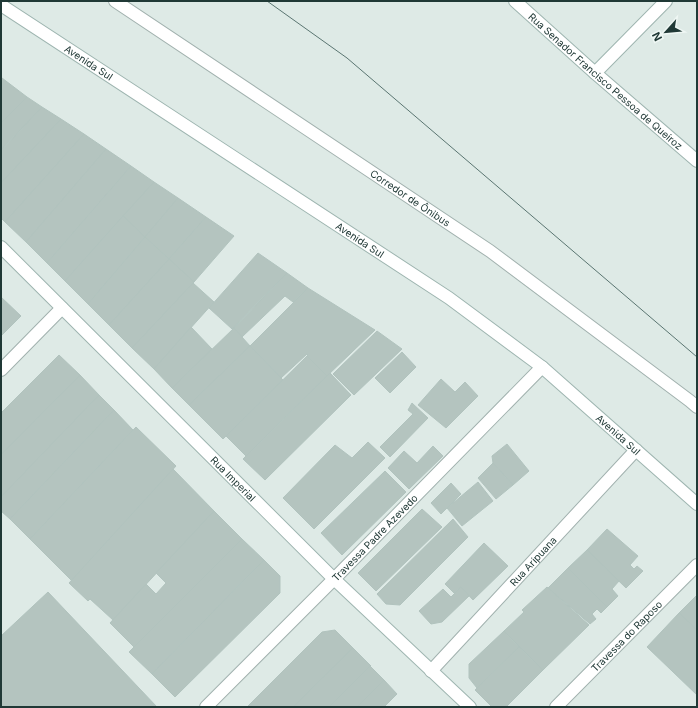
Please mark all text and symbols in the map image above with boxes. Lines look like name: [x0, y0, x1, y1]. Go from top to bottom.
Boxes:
street label: Rua Senador Francisco Pessoa de Queiroz: [526, 10, 685, 152]
north arrow: [646, 12, 686, 52]
text: N: [649, 30, 665, 43]
street label: Avenida Sul: [62, 42, 115, 83]
street label: Corredor de Ônibus: [368, 167, 453, 229]
street label: Avenida Sul: [334, 220, 386, 260]
street label: Avenida Sul: [594, 412, 643, 457]
street label: Rua Imperial: [208, 454, 258, 504]
street label: Travessa Padre Azevedo: [329, 492, 420, 584]
street label: Rua Aripuana: [507, 534, 559, 588]
street label: Travessa do Raposo: [588, 598, 664, 674]

